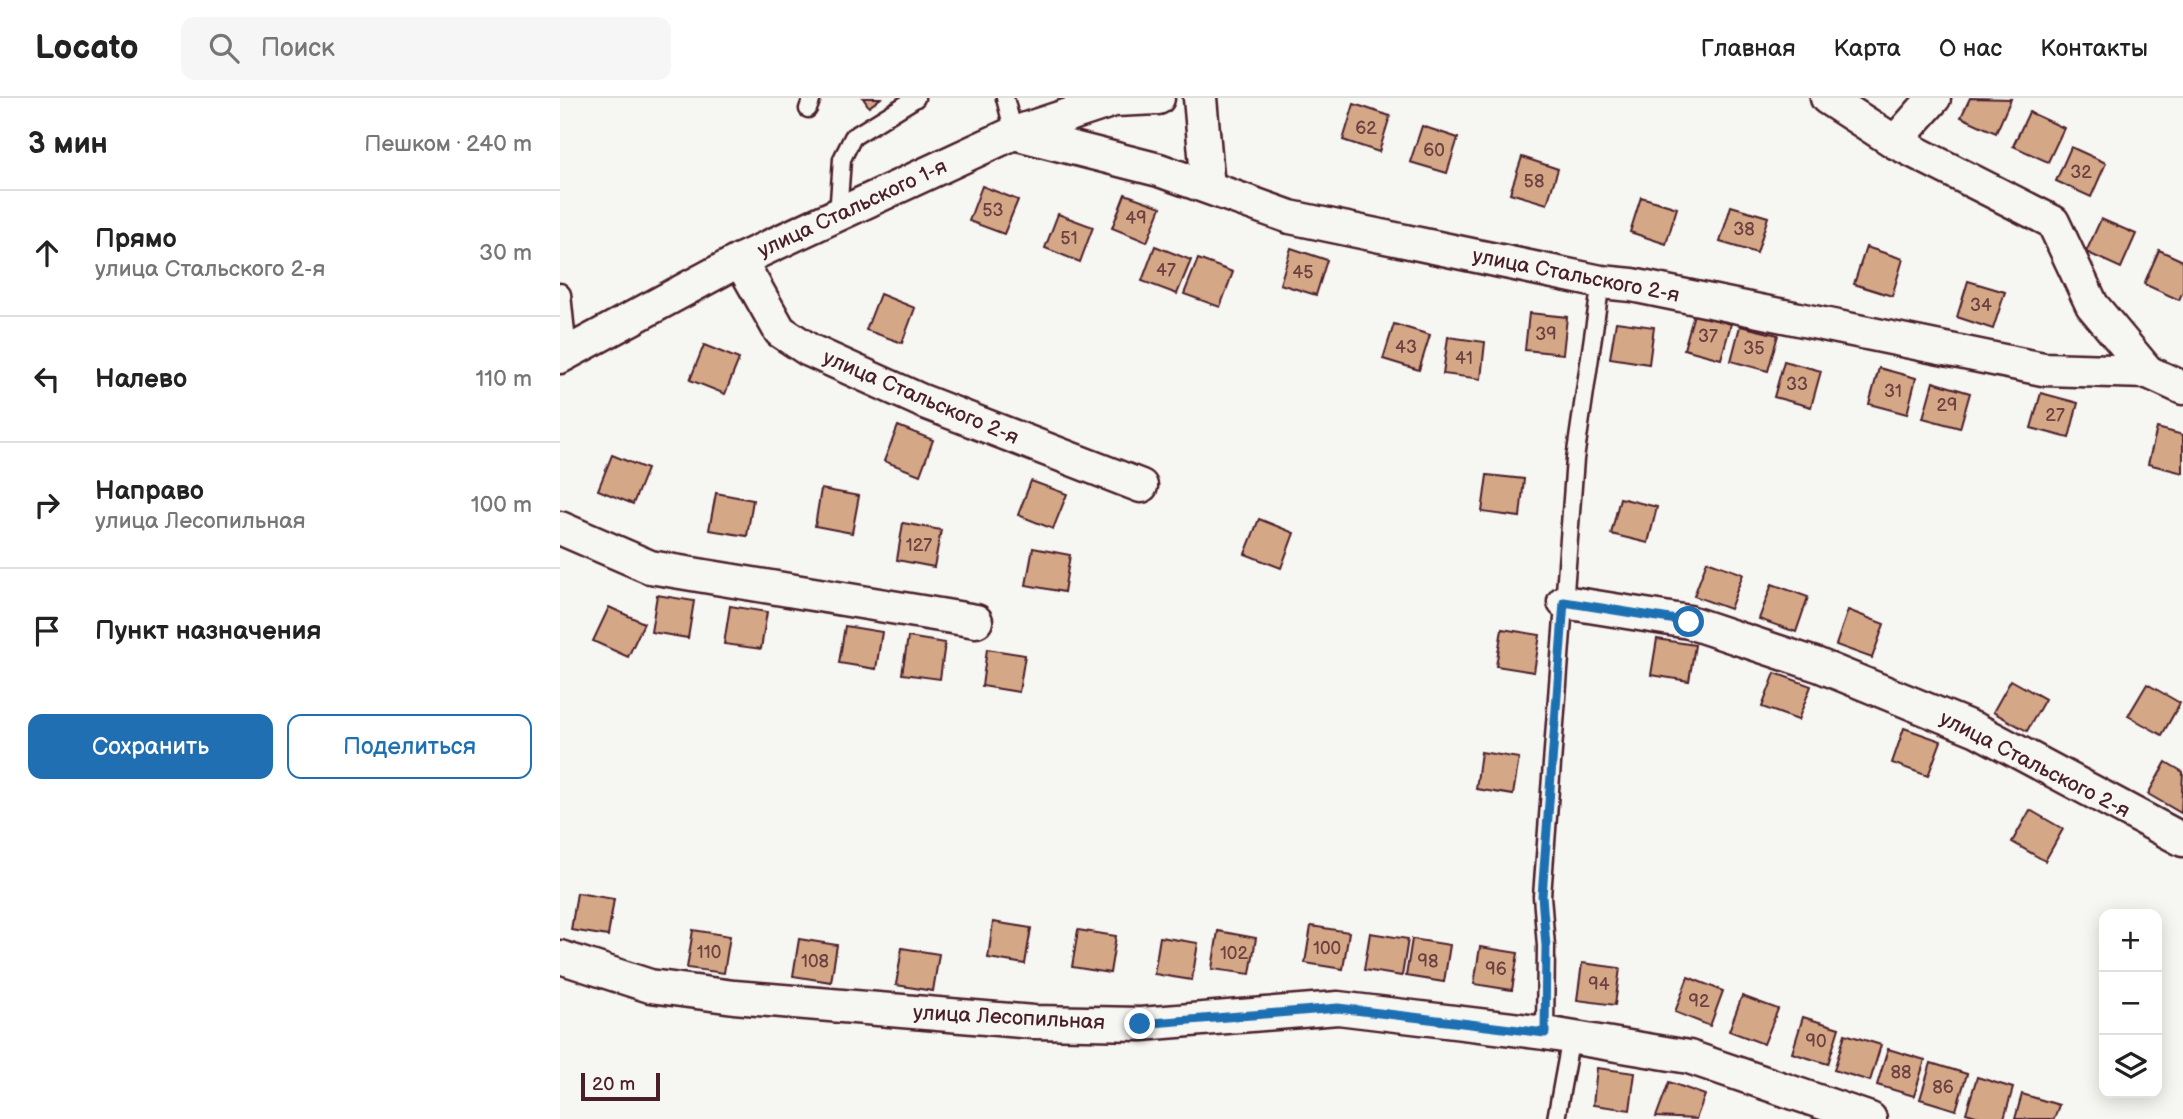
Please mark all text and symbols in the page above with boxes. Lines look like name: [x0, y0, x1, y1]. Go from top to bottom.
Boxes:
search box: [181, 17, 671, 80]
text: Locato: [35, 28, 139, 68]
icon: search: [205, 29, 243, 67]
text: Поиск: [261, 33, 335, 64]
text: Главная: [1701, 34, 1795, 63]
text: Карта: [1833, 34, 1901, 63]
text: О нас: [1939, 34, 2002, 63]
text: Контакты: [2040, 34, 2148, 63]
house number: 62: [1355, 118, 1377, 139]
text: 3 мин: [28, 126, 108, 162]
text: Пешком · 240 m: [364, 130, 532, 158]
house number: 60: [1423, 140, 1445, 161]
street label: улица Стальского 1-я: [754, 154, 951, 263]
house number: 32: [2070, 162, 2092, 183]
house number: 58: [1524, 171, 1544, 192]
house number: 53: [982, 200, 1004, 221]
house number: 49: [1125, 208, 1147, 229]
house number: 38: [1733, 219, 1755, 240]
text: Прямо: [95, 224, 177, 255]
house number: 51: [1060, 228, 1078, 249]
icon: ahead: [28, 234, 66, 272]
text: 30 m: [479, 239, 532, 267]
street label: улица Стальского 2-я: [1470, 243, 1681, 308]
text: улица Стальского 2-я: [95, 255, 325, 283]
house number: 47: [1156, 260, 1176, 281]
house number: 45: [1292, 262, 1314, 283]
house number: 34: [1970, 295, 1992, 316]
house number: 39: [1535, 324, 1557, 345]
house number: 37: [1698, 326, 1718, 347]
house number: 43: [1395, 337, 1417, 358]
house number: 35: [1743, 338, 1765, 359]
street label: улица Стальского 2-я: [819, 345, 1022, 450]
house number: 41: [1455, 348, 1473, 369]
icon: left: [28, 360, 66, 398]
text: Налево: [95, 364, 187, 395]
text: 110 m: [475, 365, 532, 393]
house number: 33: [1786, 374, 1808, 395]
house number: 31: [1884, 381, 1902, 402]
house number: 29: [1936, 395, 1958, 416]
house number: 27: [2045, 405, 2065, 426]
text: Направо: [95, 476, 204, 507]
icon: right: [28, 486, 66, 524]
text: 100 m: [471, 491, 532, 519]
text: улица Лесопильная: [95, 507, 306, 535]
house number: 127: [906, 535, 932, 556]
route start: [1673, 606, 1704, 637]
icon: arrive: [28, 612, 66, 650]
text: Пункт назначения: [95, 616, 321, 647]
street label: улица Стальского 2-я: [1935, 706, 2134, 823]
button: Сохранить: [28, 714, 273, 779]
button: Поделиться: [287, 714, 532, 779]
map controls: [2099, 909, 2162, 1098]
button: +: [2099, 909, 2162, 972]
house number: 100: [1313, 938, 1341, 959]
house number: 110: [697, 942, 721, 963]
house number: 102: [1220, 943, 1248, 964]
house number: 108: [801, 951, 829, 972]
house number: 98: [1418, 951, 1438, 972]
house number: 96: [1485, 959, 1507, 980]
button: −: [2099, 972, 2162, 1035]
house number: 94: [1588, 974, 1610, 995]
house number: 92: [1688, 991, 1710, 1012]
street label: улица Лесопильная: [912, 1000, 1106, 1035]
route end: [1124, 1008, 1155, 1039]
house number: 90: [1806, 1031, 1827, 1052]
button: layers: [2099, 1035, 2162, 1098]
house number: 88: [1891, 1062, 1912, 1083]
scale bar: [581, 1070, 660, 1102]
text: 20 m: [592, 1073, 635, 1096]
house number: 86: [1932, 1077, 1954, 1098]

